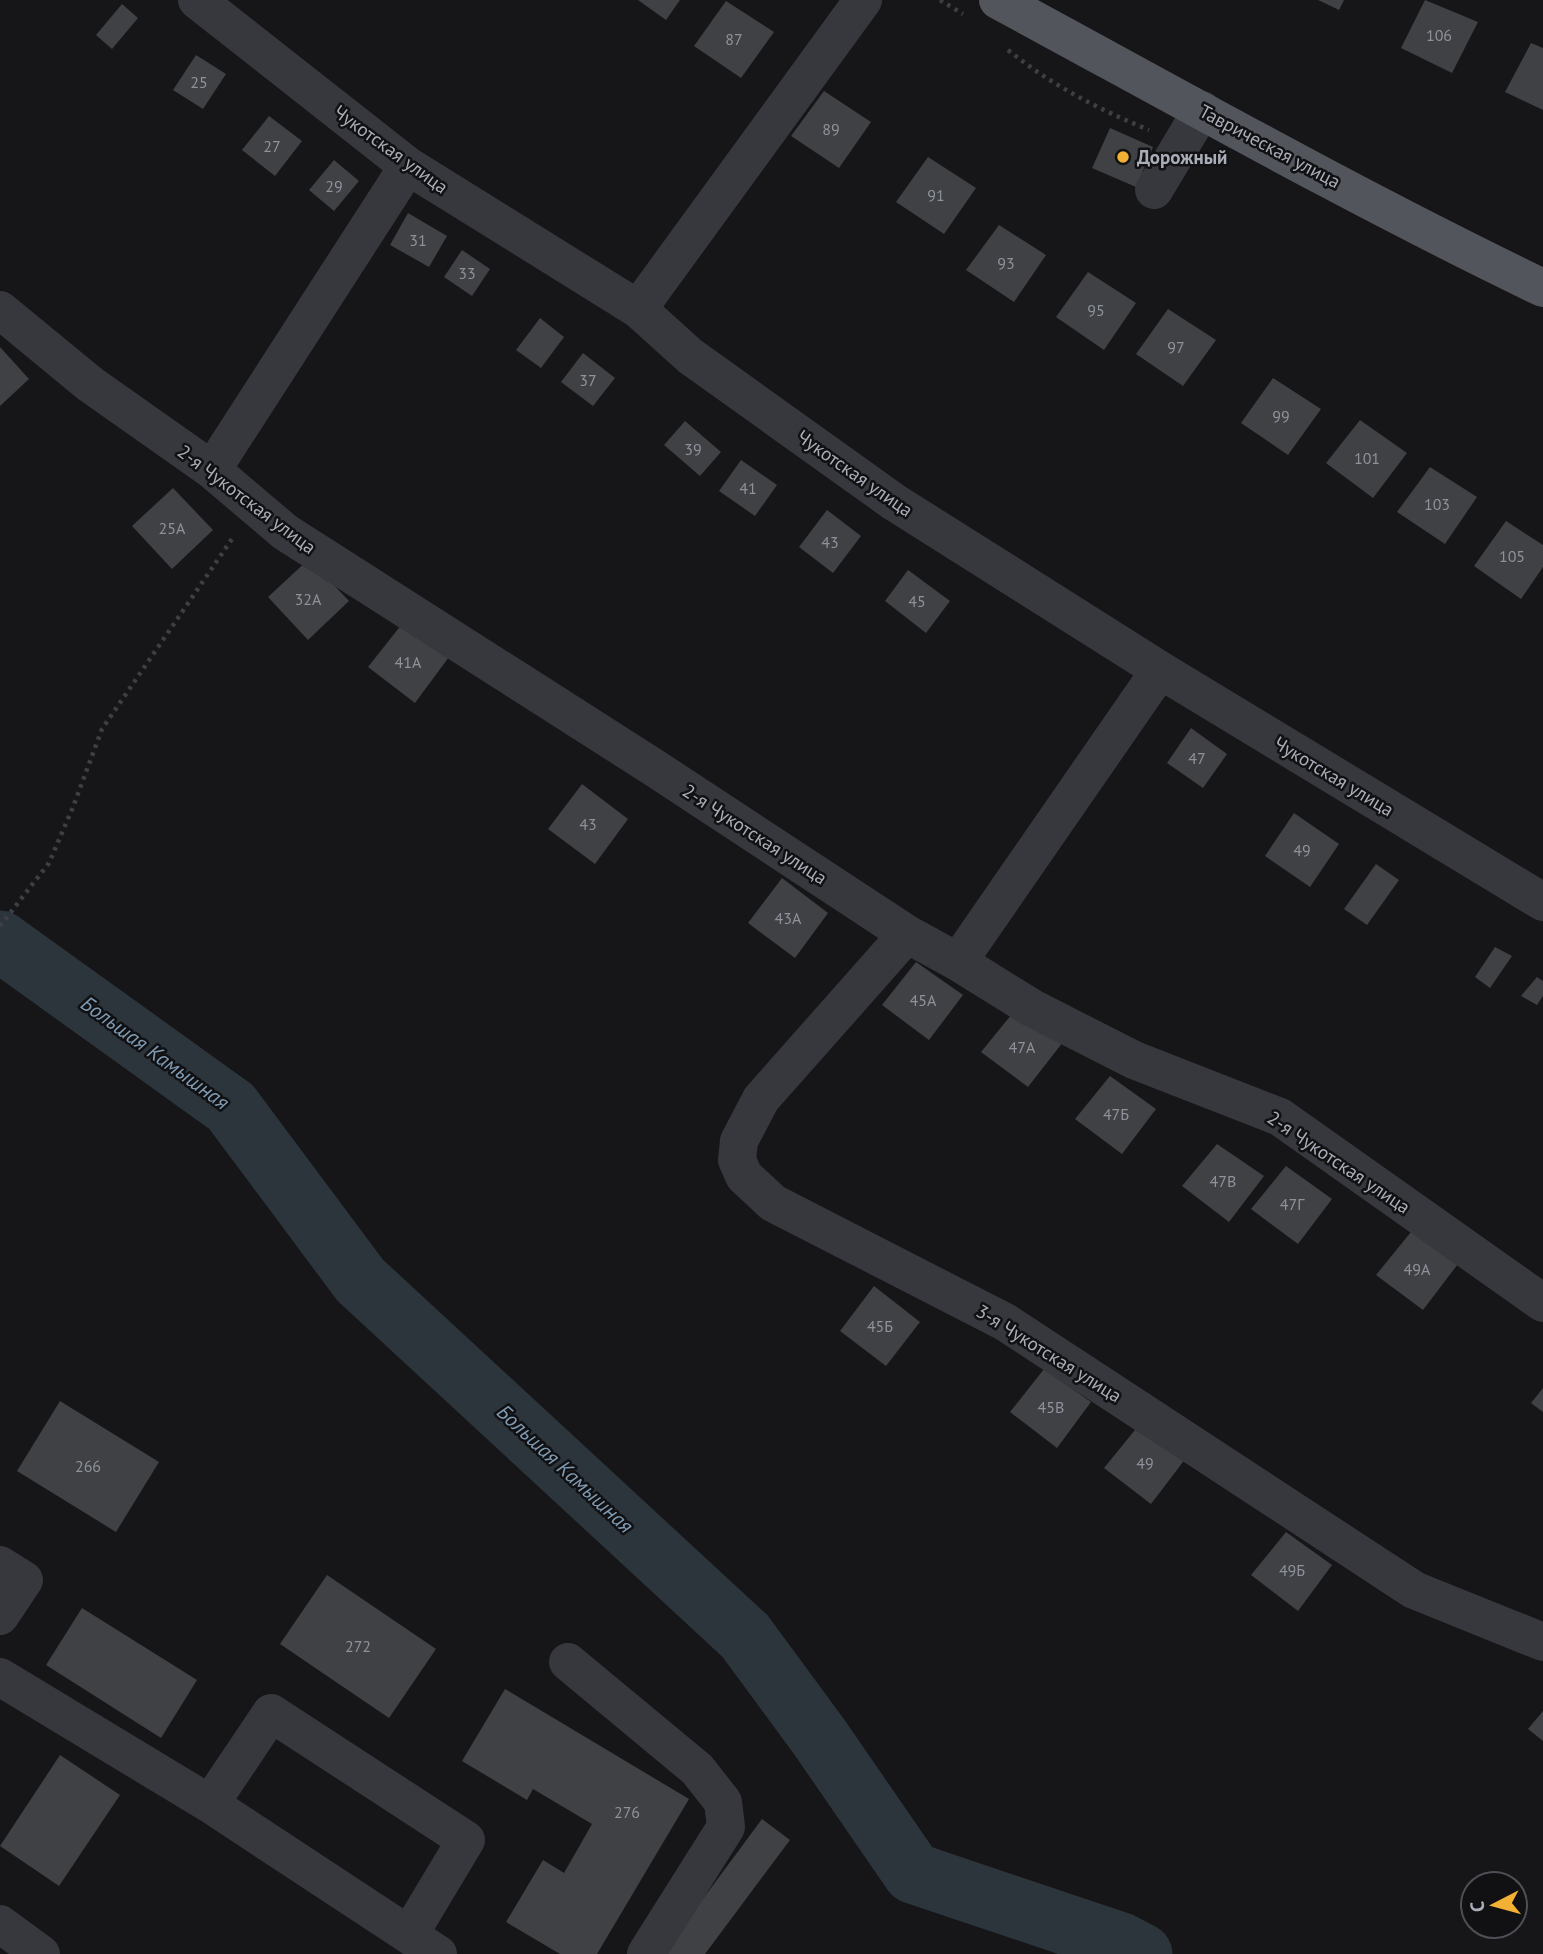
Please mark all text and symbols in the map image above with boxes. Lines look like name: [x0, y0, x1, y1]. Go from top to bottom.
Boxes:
house number: 106: [1426, 25, 1452, 45]
house number: 87: [725, 29, 743, 49]
house number: 25: [190, 72, 208, 92]
street label: Чукотская улица: [329, 99, 453, 199]
street label: Таврическая улица: [1195, 99, 1345, 193]
house number: 89: [822, 119, 840, 139]
house number: 27: [263, 136, 281, 156]
place label: Дорожный: [1137, 145, 1227, 169]
marker: Дорожный: [1115, 149, 1131, 165]
house number: 29: [325, 176, 343, 196]
house number: 91: [927, 185, 945, 205]
house number: 31: [409, 230, 427, 250]
house number: 93: [997, 253, 1015, 273]
house number: 33: [458, 263, 476, 283]
house number: 95: [1087, 300, 1105, 320]
house number: 97: [1167, 337, 1185, 357]
house number: 37: [579, 370, 597, 390]
house number: 99: [1272, 406, 1290, 426]
street label: Чукотская улица: [792, 424, 918, 522]
street label: 2-я Чукотская улица: [173, 439, 321, 559]
house number: 39: [684, 439, 702, 459]
house number: 101: [1354, 448, 1380, 468]
house number: 41: [739, 478, 757, 498]
house number: 103: [1424, 494, 1450, 514]
house number: 25А: [159, 518, 186, 538]
house number: 43: [821, 532, 839, 552]
house number: 105: [1499, 546, 1525, 566]
house number: 32А: [295, 589, 322, 609]
house number: 45: [908, 591, 926, 611]
house number: 41А: [395, 652, 422, 672]
street label: Чукотская улица: [1270, 731, 1398, 821]
house number: 47: [1188, 748, 1206, 768]
street label: 2-я Чукотская улица: [678, 778, 832, 890]
house number: 43: [579, 814, 597, 834]
house number: 49: [1293, 840, 1311, 860]
house number: 43А: [775, 908, 802, 928]
water label: Большая Камышная: [76, 990, 235, 1116]
house number: 45А: [910, 990, 937, 1010]
house number: 47А: [1009, 1037, 1036, 1057]
house number: 47Б: [1103, 1104, 1129, 1124]
street label: 2-я Чукотская улица: [1263, 1105, 1415, 1219]
house number: 47В: [1210, 1171, 1236, 1191]
house number: 47Г: [1280, 1194, 1305, 1214]
house number: 49А: [1404, 1259, 1431, 1279]
street label: 3-я Чукотская улица: [972, 1299, 1126, 1407]
house number: 45Б: [867, 1316, 893, 1336]
house number: 45В: [1038, 1397, 1064, 1417]
water label: Большая Камышная: [491, 1398, 639, 1539]
house number: 49: [1136, 1453, 1154, 1473]
house number: 266: [75, 1456, 101, 1476]
house number: 49Б: [1279, 1560, 1305, 1580]
house number: 272: [345, 1636, 371, 1656]
house number: 276: [614, 1802, 640, 1822]
north arrow: [1459, 1870, 1529, 1940]
text: С: [1465, 1900, 1490, 1913]

